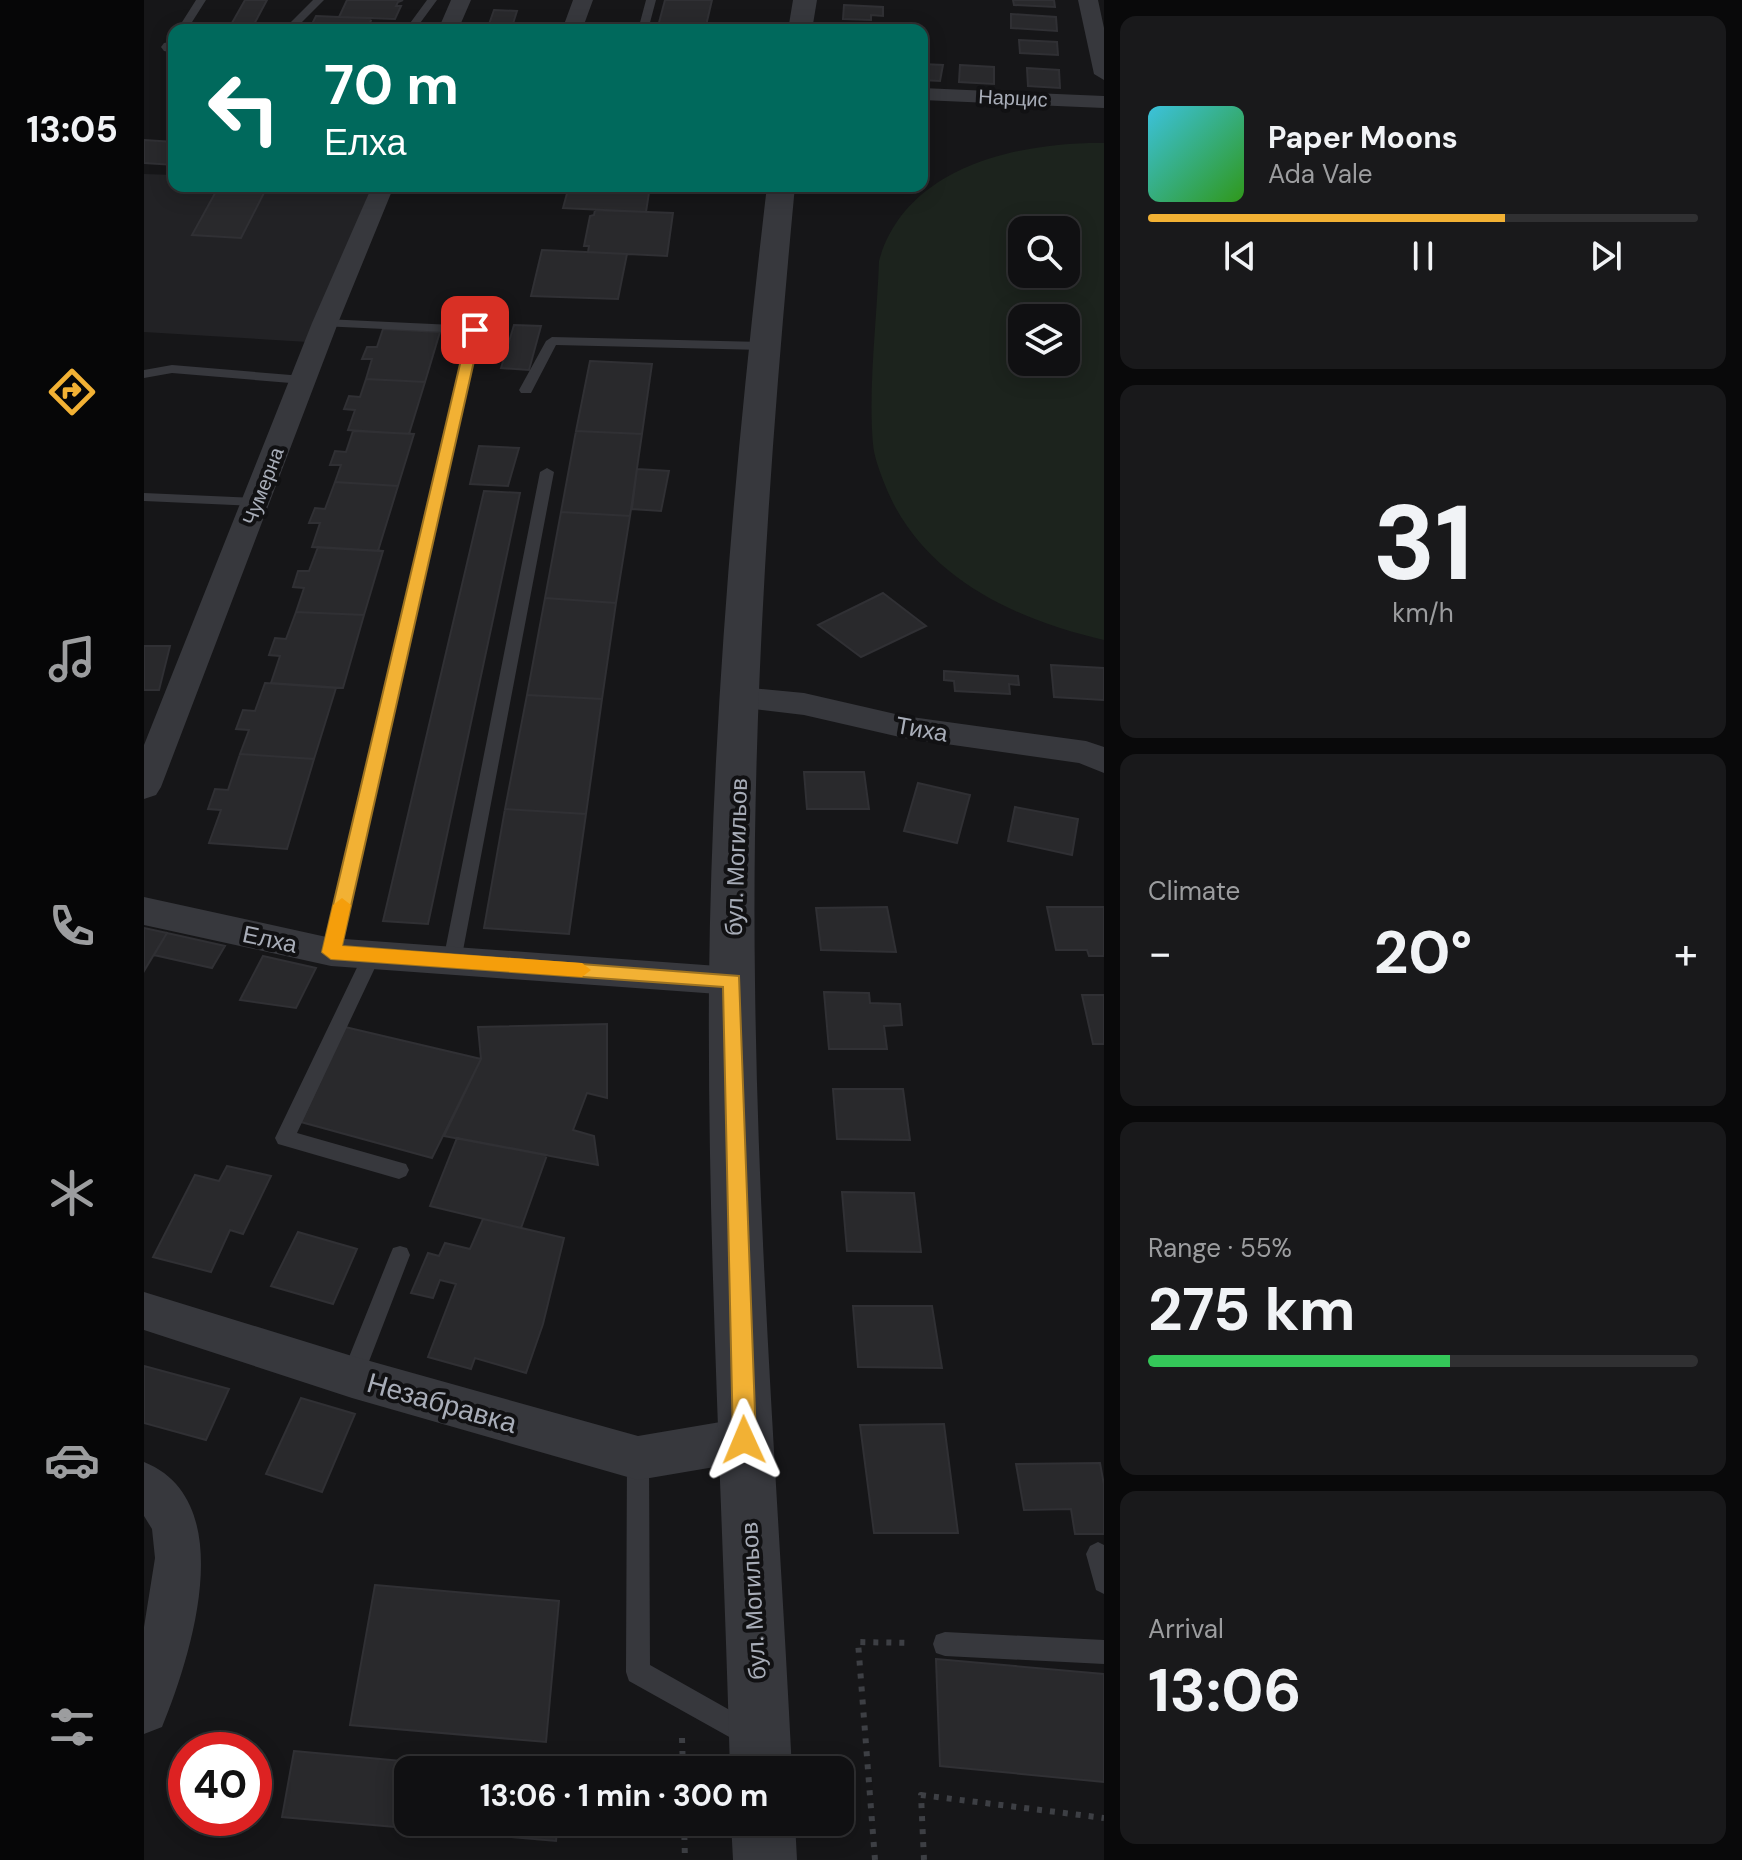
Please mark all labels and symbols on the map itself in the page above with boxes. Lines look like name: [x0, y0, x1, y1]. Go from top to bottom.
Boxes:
street label: Нарцис: [978, 83, 1048, 113]
pin: [441, 296, 509, 364]
street label: Чумерна: [236, 443, 290, 529]
street label: Тиха: [894, 709, 951, 749]
street label: бул. Могильов: [718, 777, 754, 937]
street label: Елха: [240, 918, 301, 960]
street label: Незабравка: [363, 1364, 522, 1442]
position arrow: [702, 1398, 786, 1482]
street label: бул. Могильов: [733, 1521, 773, 1681]
speed limit sign: 40: [168, 1732, 272, 1836]

